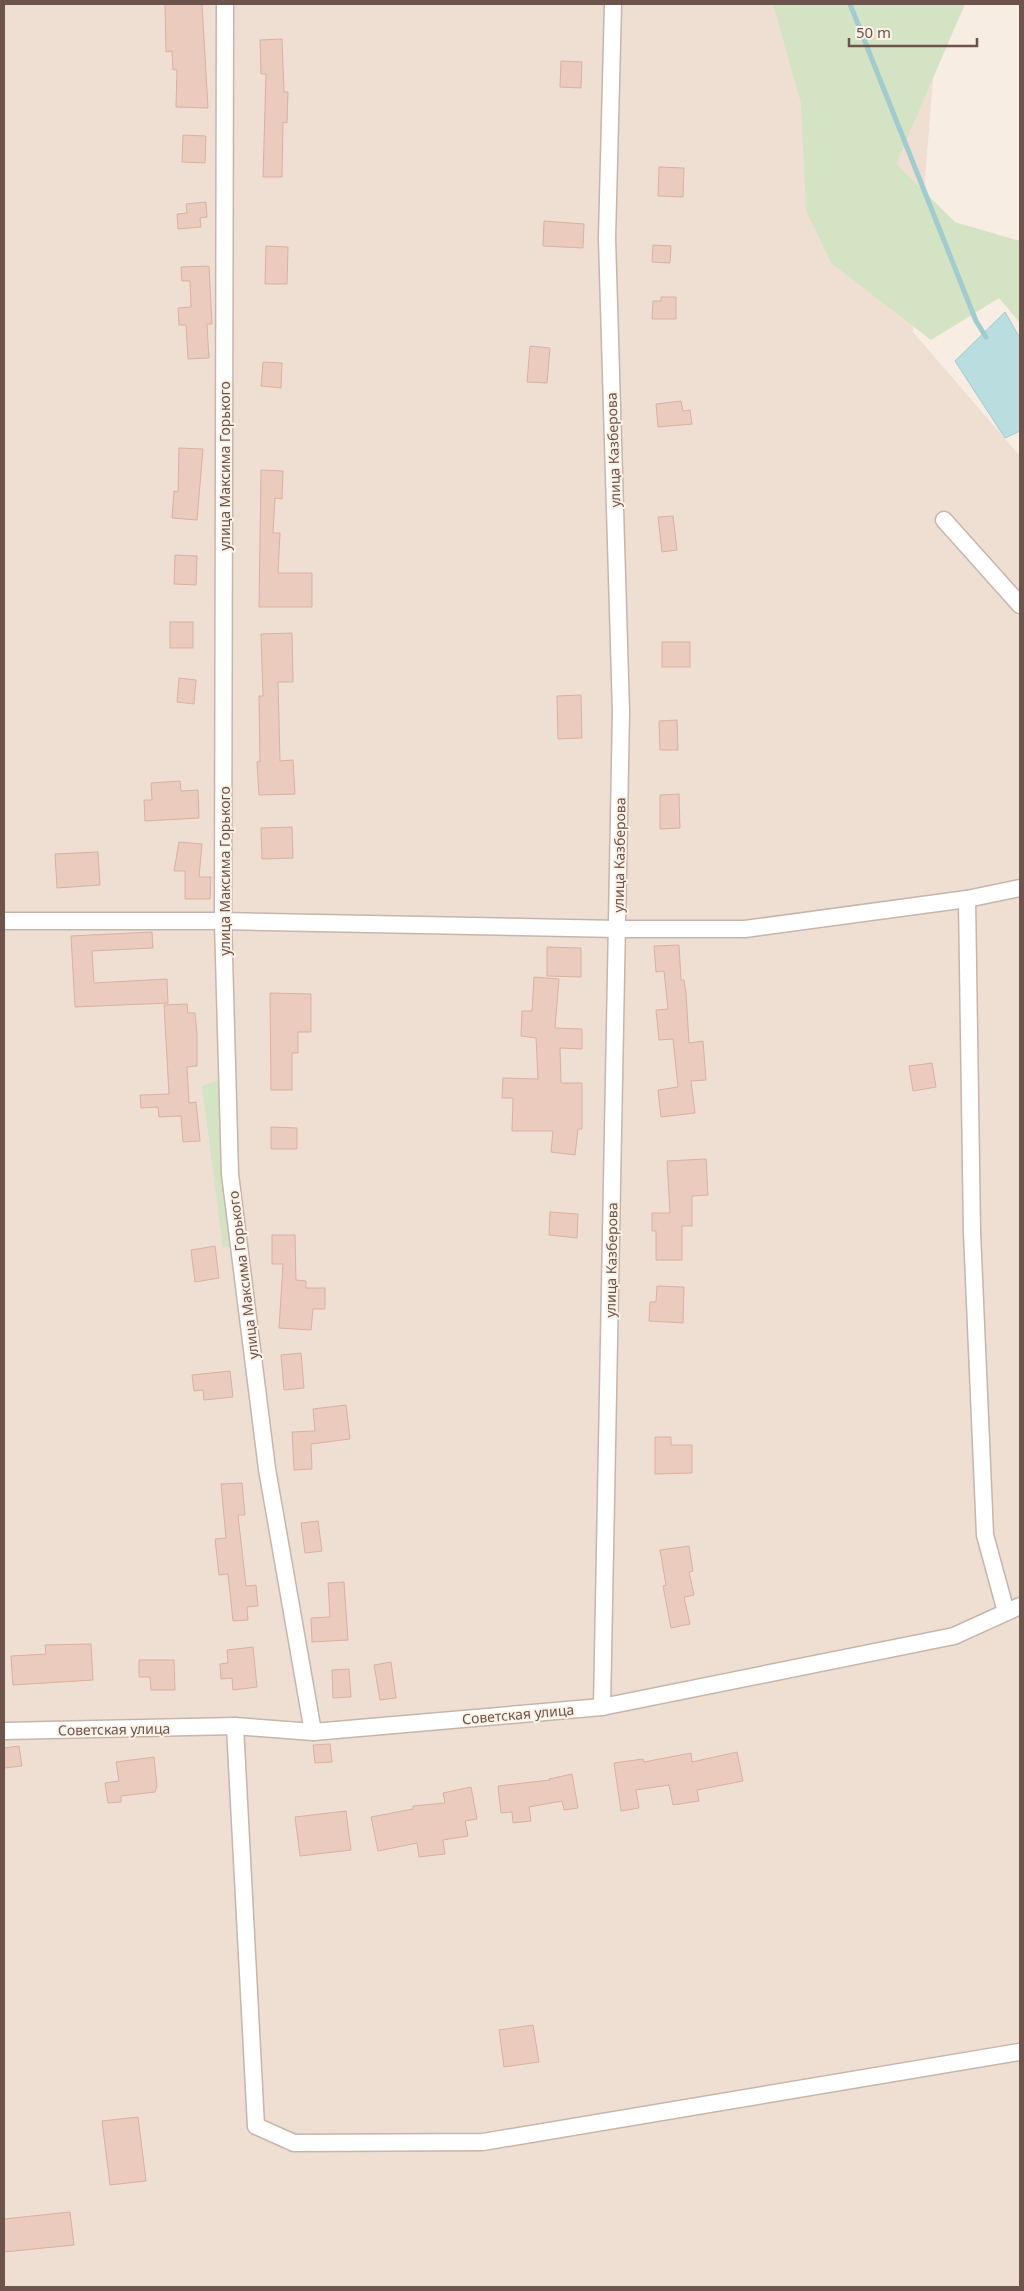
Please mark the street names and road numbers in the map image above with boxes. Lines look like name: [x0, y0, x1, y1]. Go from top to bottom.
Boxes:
street label: улица Максима Горького: [215, 381, 234, 551]
street label: улица Казберова: [601, 392, 625, 508]
street label: улица Максима Горького: [215, 786, 234, 956]
street label: улица Казберова: [608, 797, 630, 913]
street label: улица Максима Горького: [223, 1190, 263, 1360]
street label: улица Казберова: [600, 1202, 622, 1318]
street label: Советская улица: [461, 1700, 575, 1728]
street label: Советская улица: [58, 1719, 170, 1739]

